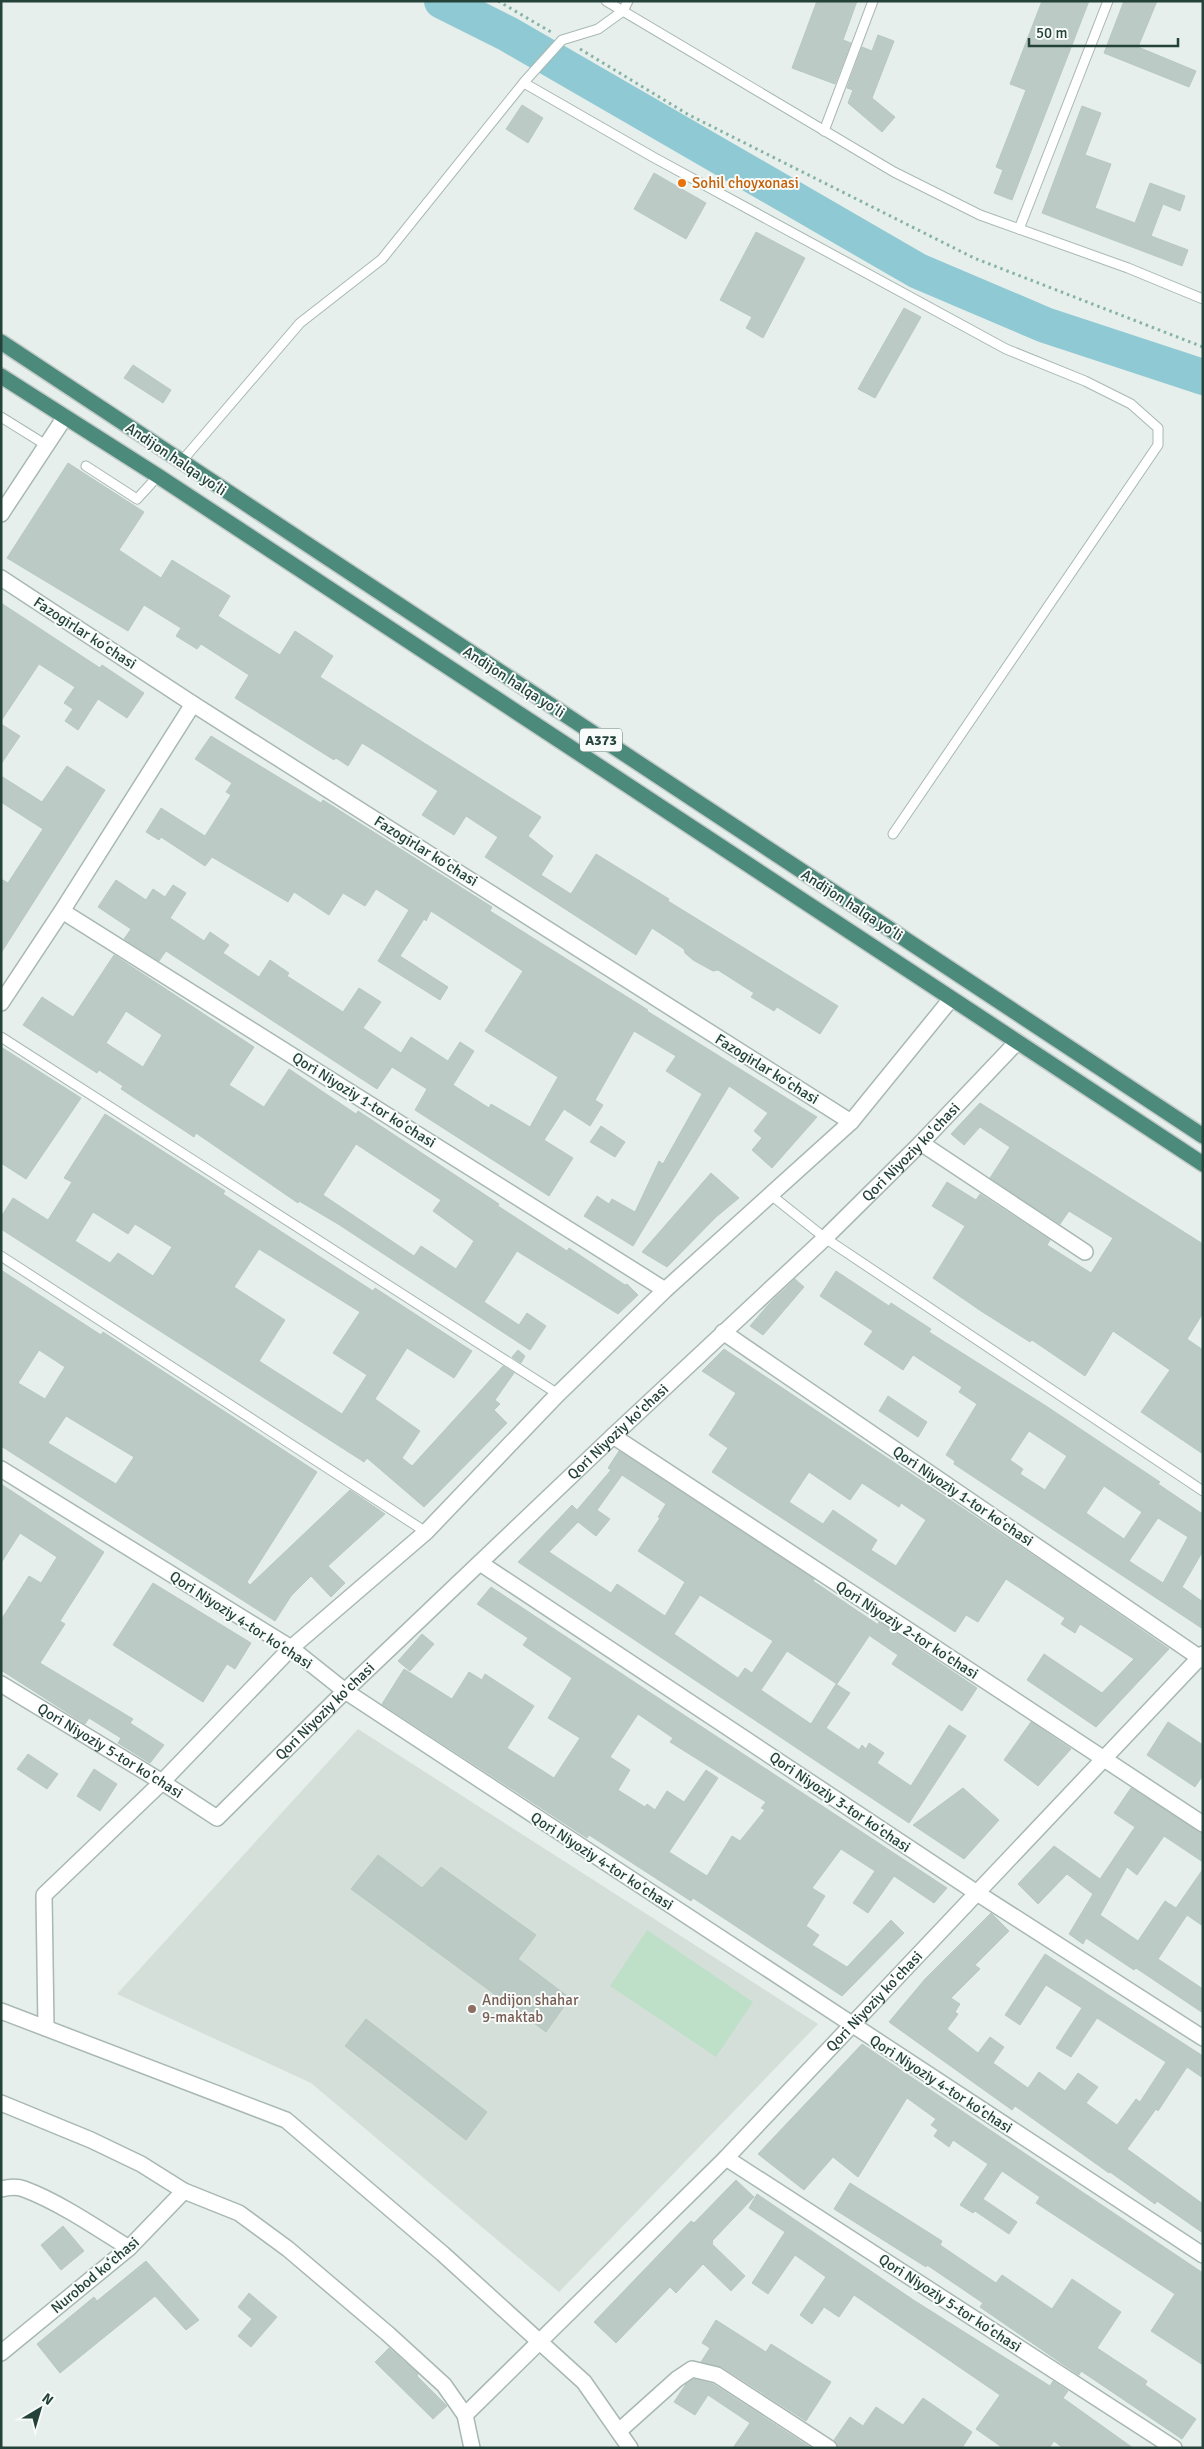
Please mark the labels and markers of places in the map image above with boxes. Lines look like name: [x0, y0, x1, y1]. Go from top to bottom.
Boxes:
place label: Sohil choyxonasi: [692, 174, 799, 192]
marker: Sohil choyxonasi: [676, 177, 688, 189]
place label: Andijon shahar 9-maktab: [482, 1991, 579, 2026]
marker: Andijon shahar 9-maktab: [466, 2003, 478, 2015]

